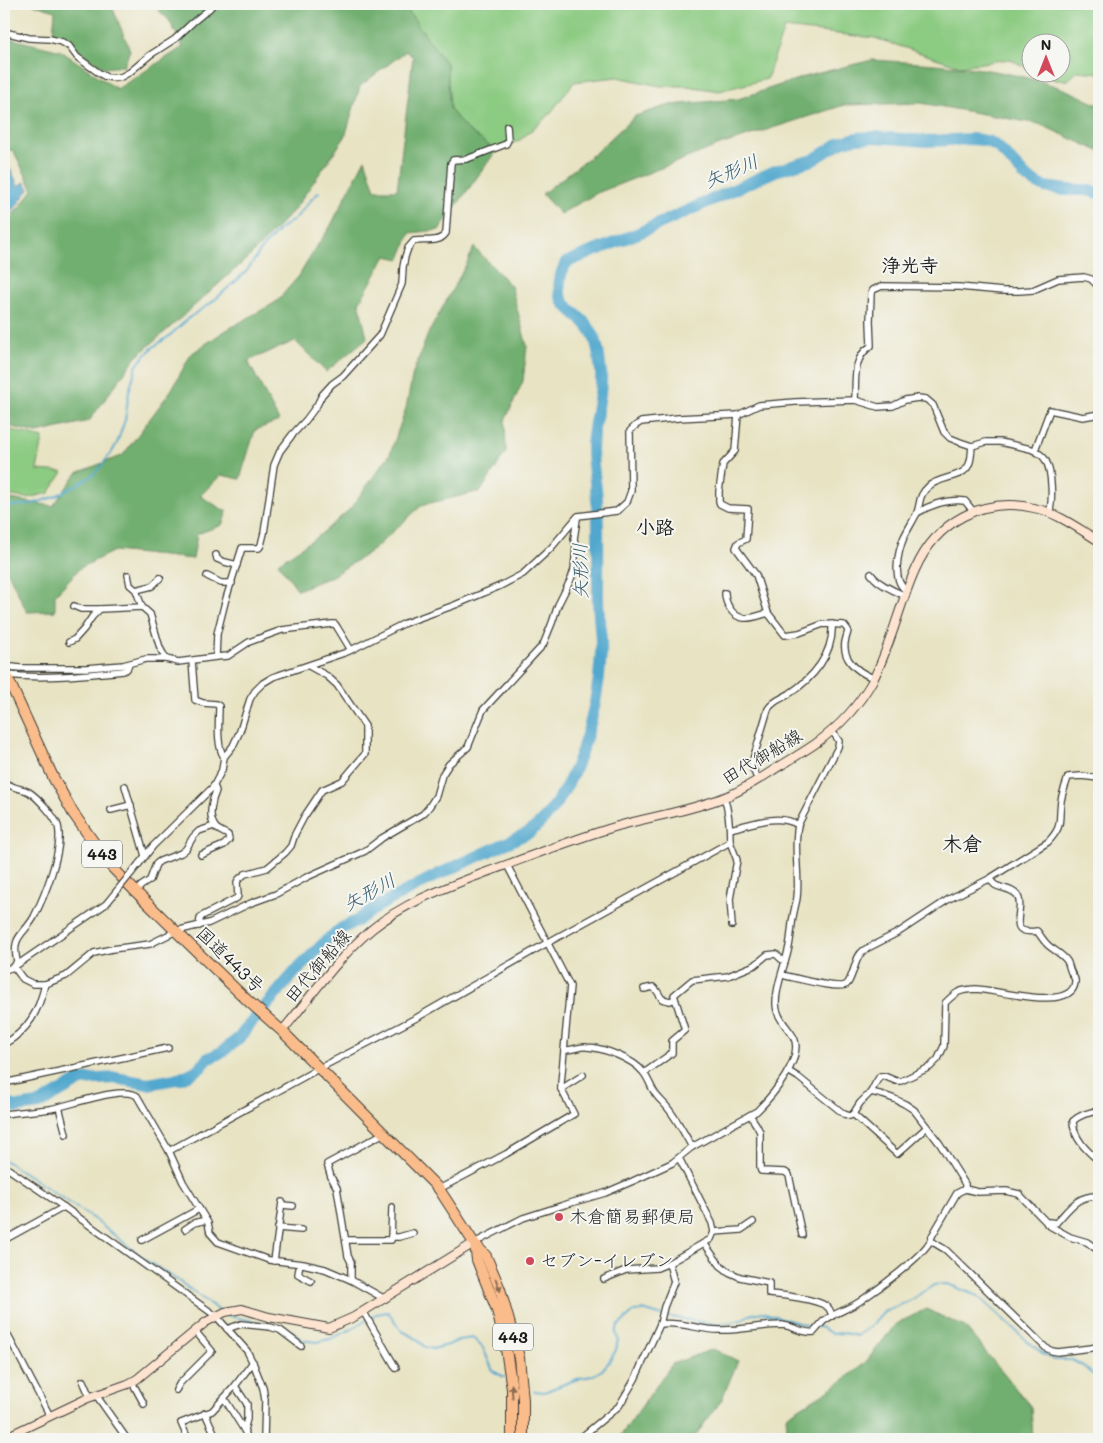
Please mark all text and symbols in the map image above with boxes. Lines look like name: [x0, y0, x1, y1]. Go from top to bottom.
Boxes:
north arrow: [1020, 32, 1070, 82]
text: N: [1041, 35, 1051, 54]
water label: 矢形川: [700, 148, 762, 193]
district label: 浄光寺: [881, 252, 939, 277]
district label: 小路: [636, 514, 674, 539]
water label: 矢形川: [567, 542, 592, 600]
street label: 田代御船線: [717, 723, 806, 790]
district label: 木倉: [942, 830, 982, 856]
road number: 443: [82, 841, 122, 868]
water label: 矢形川: [338, 867, 400, 916]
street label: 国道443号: [192, 921, 270, 998]
street label: 田代御船線: [279, 924, 356, 1007]
place label: 木倉簡易郵便局: [569, 1204, 695, 1228]
marker: 木倉簡易郵便局: [553, 1211, 565, 1223]
place label: セブン-イレブン: [540, 1248, 674, 1272]
marker: セブン-イレブン: [524, 1255, 536, 1267]
one-way arrow: [495, 1278, 502, 1293]
road number: 443: [493, 1324, 533, 1350]
one-way arrow: [507, 1382, 515, 1398]

